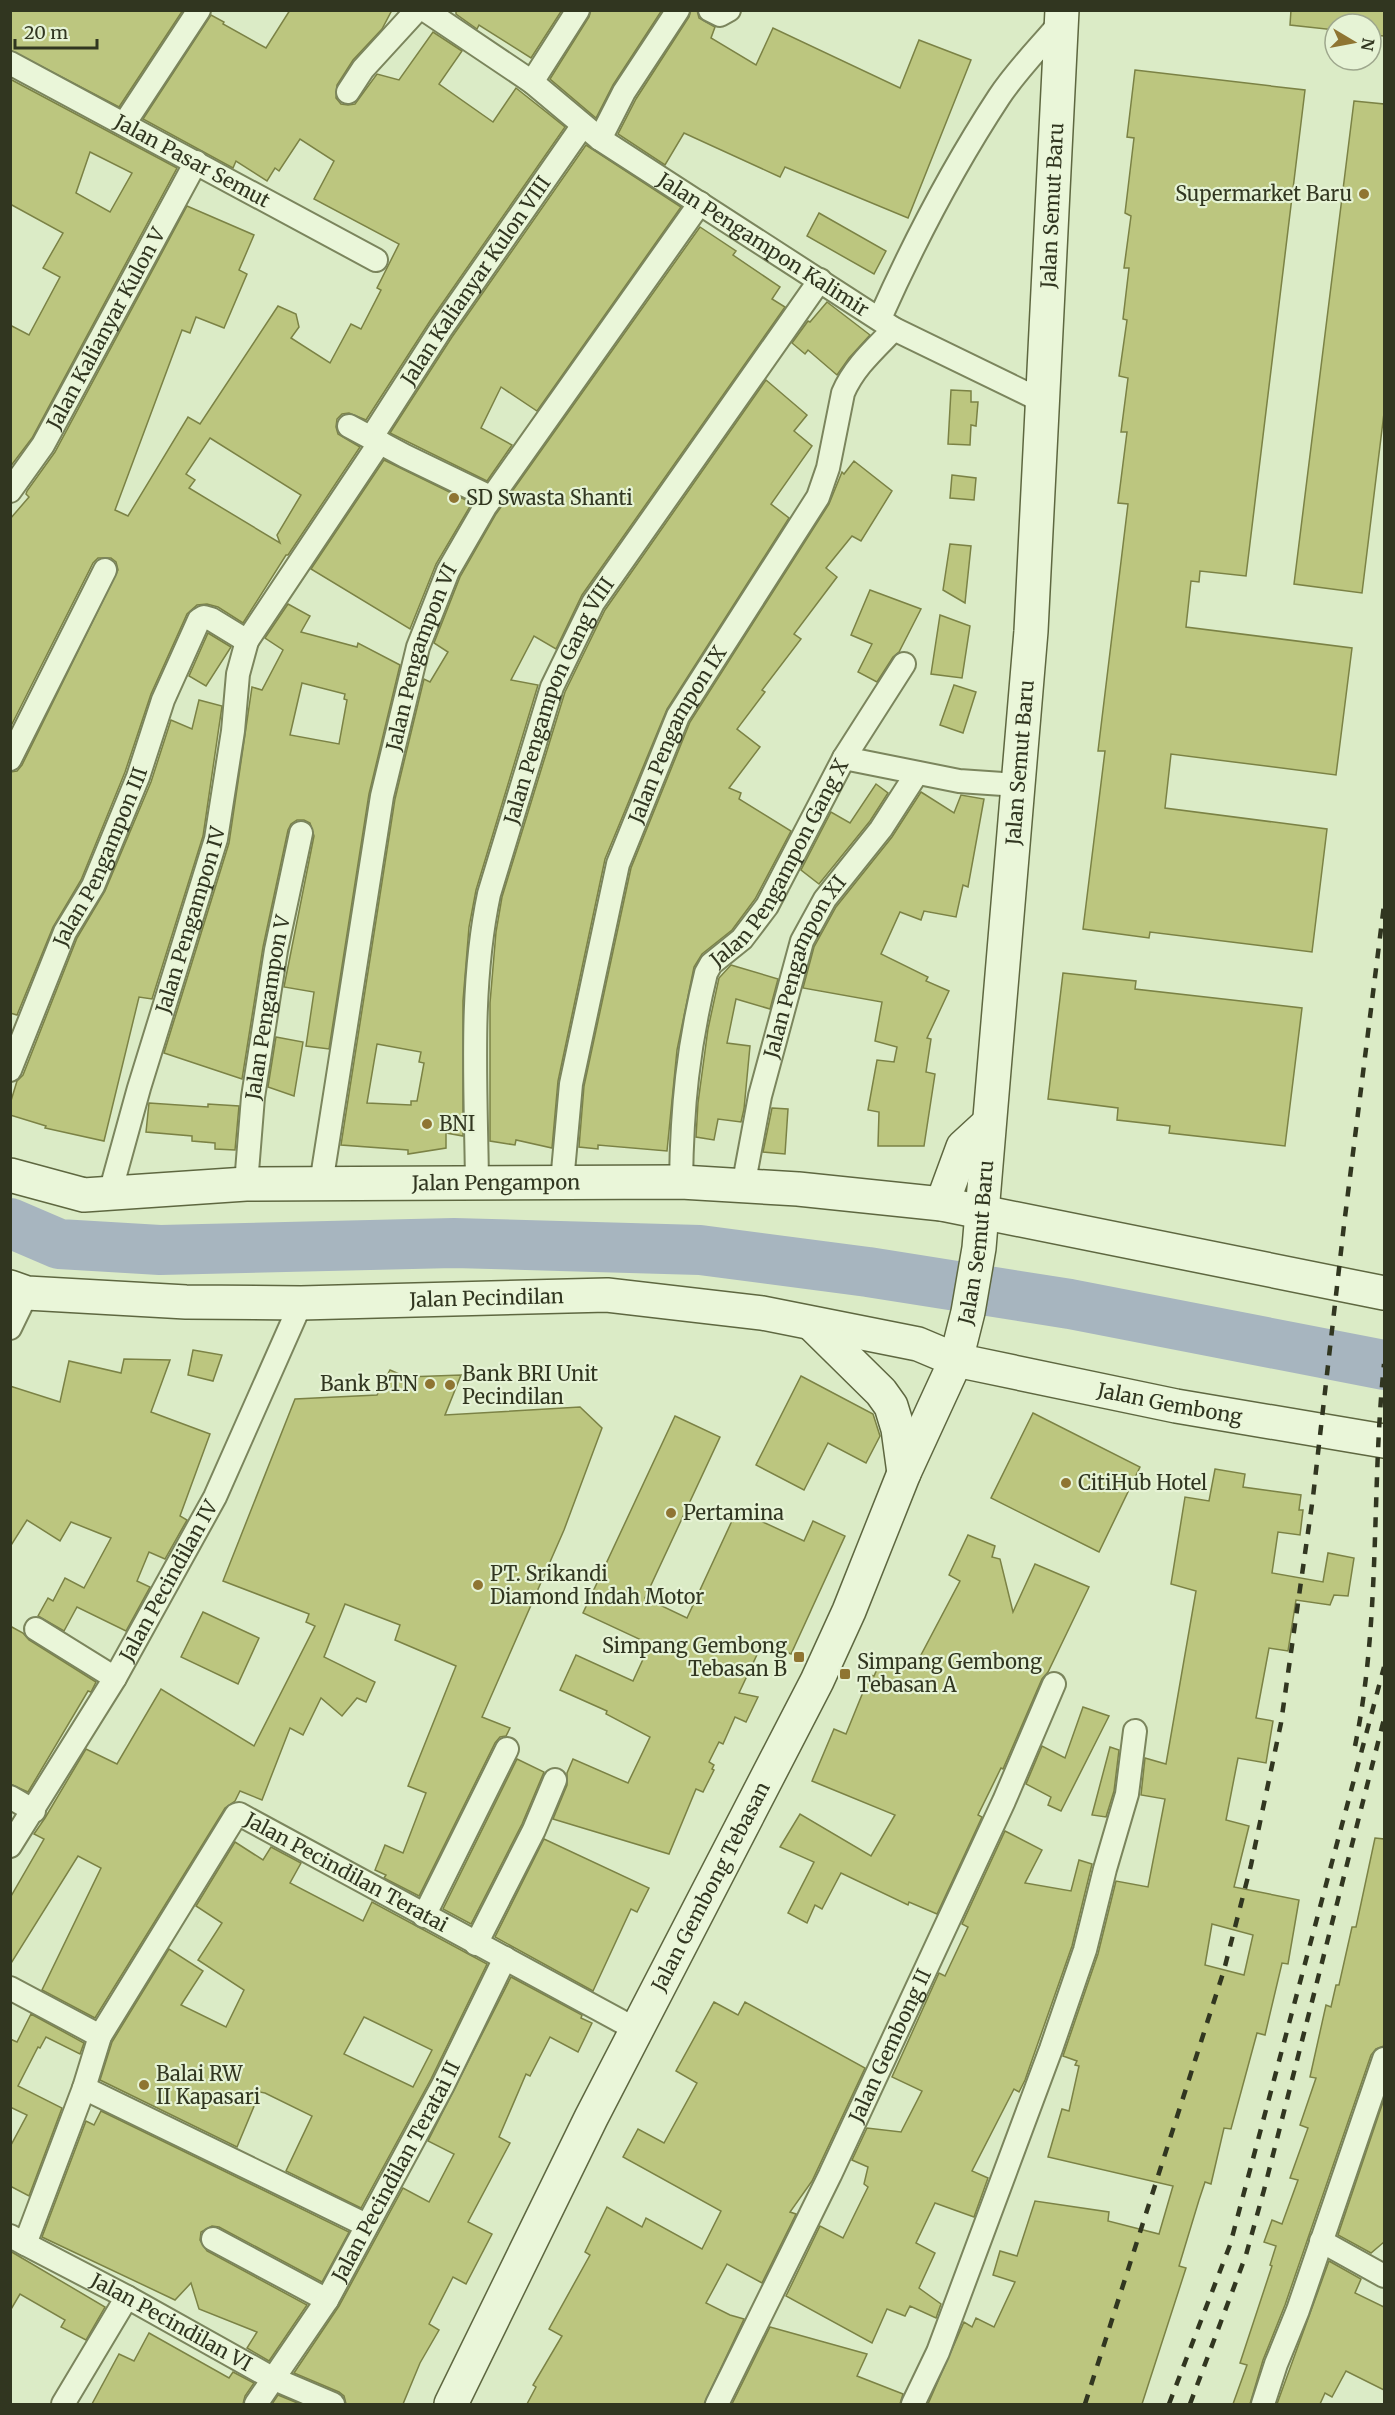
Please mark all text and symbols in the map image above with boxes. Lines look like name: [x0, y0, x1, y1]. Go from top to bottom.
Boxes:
scale bar: [15, 12, 98, 50]
north arrow: [1323, 12, 1383, 72]
text: 20 m: [24, 21, 68, 44]
text: N: [1357, 37, 1379, 53]
street label: Jalan Pasar Semut: [110, 108, 275, 213]
street label: Jalan Semut Baru: [1035, 122, 1068, 290]
street label: Jalan Pengampon Kalimir: [652, 166, 874, 321]
street label: Jalan Kalianyar Kulon VIII: [395, 171, 556, 391]
place label: Supermarket Baru: [1175, 181, 1352, 206]
marker: Supermarket Baru: [1357, 187, 1371, 201]
street label: Jalan Kalianyar Kulon V: [40, 223, 170, 434]
place label: SD Swasta Shanti: [466, 485, 633, 510]
marker: SD Swasta Shanti: [447, 491, 461, 505]
street label: Jalan Pengampon VI: [380, 559, 462, 754]
street label: Jalan Pengampon Gang VIII: [498, 572, 619, 828]
street label: Jalan Pengampon IX: [622, 640, 732, 828]
street label: Jalan Semut Baru: [1000, 679, 1039, 847]
street label: Jalan Pengampon Gang X: [704, 754, 854, 973]
street label: Jalan Pengampon III: [47, 764, 152, 951]
street label: Jalan Pengampon IV: [150, 824, 230, 1017]
street label: Jalan Pengampon XI: [758, 870, 851, 1062]
street label: Jalan Pengampon V: [240, 912, 295, 1102]
place label: BNI: [439, 1111, 475, 1136]
marker: BNI: [420, 1117, 434, 1131]
street label: Jalan Semut Baru: [952, 1159, 998, 1328]
street label: Jalan Pengampon: [411, 1169, 580, 1195]
street label: Jalan Pecindilan: [408, 1283, 564, 1312]
place label: Bank BRI Unit Pecindilan: [462, 1361, 598, 1409]
place label: Bank BTN: [320, 1371, 419, 1396]
marker: Bank BTN: [423, 1377, 437, 1391]
street label: Jalan Gembong: [1094, 1377, 1244, 1429]
marker: Bank BRI Unit Pecindilan: [443, 1378, 457, 1392]
place label: CitiHub Hotel: [1078, 1470, 1207, 1495]
marker: CitiHub Hotel: [1059, 1476, 1073, 1490]
street label: Jalan Pecindilan IV: [113, 1495, 223, 1667]
place label: Pertamina: [683, 1500, 784, 1525]
marker: Pertamina: [664, 1506, 678, 1520]
place label: PT. Srikandi Diamond Indah Motor: [490, 1561, 704, 1609]
marker: PT. Srikandi Diamond Indah Motor: [471, 1578, 485, 1592]
place label: Simpang Gembong Tebasan B: [602, 1633, 787, 1681]
place label: Simpang Gembong Tebasan A: [857, 1649, 1042, 1697]
marker: Simpang Gembong Tebasan B: [792, 1650, 806, 1664]
marker: Simpang Gembong Tebasan A: [838, 1667, 852, 1681]
street label: Jalan Gembong Tebasan: [645, 1777, 775, 1996]
street label: Jalan Pecindilan Teratai: [240, 1806, 453, 1937]
street label: Jalan Gembong II: [843, 1965, 936, 2127]
street label: Jalan Pecindilan Teratai II: [326, 2056, 465, 2287]
place label: Balai RW II Kapasari: [156, 2061, 260, 2109]
marker: Balai RW II Kapasari: [137, 2078, 151, 2092]
street label: Jalan Pecindilan VI: [86, 2267, 257, 2376]

